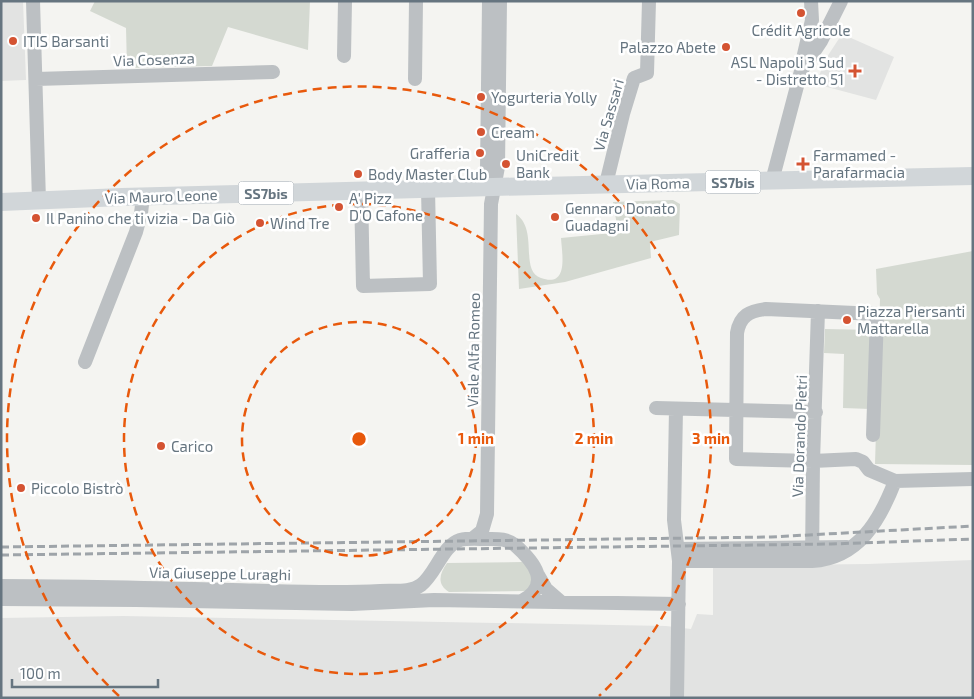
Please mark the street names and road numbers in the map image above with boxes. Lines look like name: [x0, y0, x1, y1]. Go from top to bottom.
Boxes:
street label: Via Cosenza: [113, 49, 195, 69]
street label: Via Sassari: [589, 77, 627, 153]
road number: SS7bis: [706, 170, 760, 193]
street label: Via Roma: [626, 173, 690, 193]
road number: SS7bis: [238, 182, 294, 204]
street label: Via Mauro Leone: [104, 185, 218, 207]
street label: Viale Alfa Romeo: [463, 292, 483, 408]
street label: Via Dorando Pietri: [788, 375, 810, 497]
street label: Via Giuseppe Luraghi: [149, 563, 291, 583]

